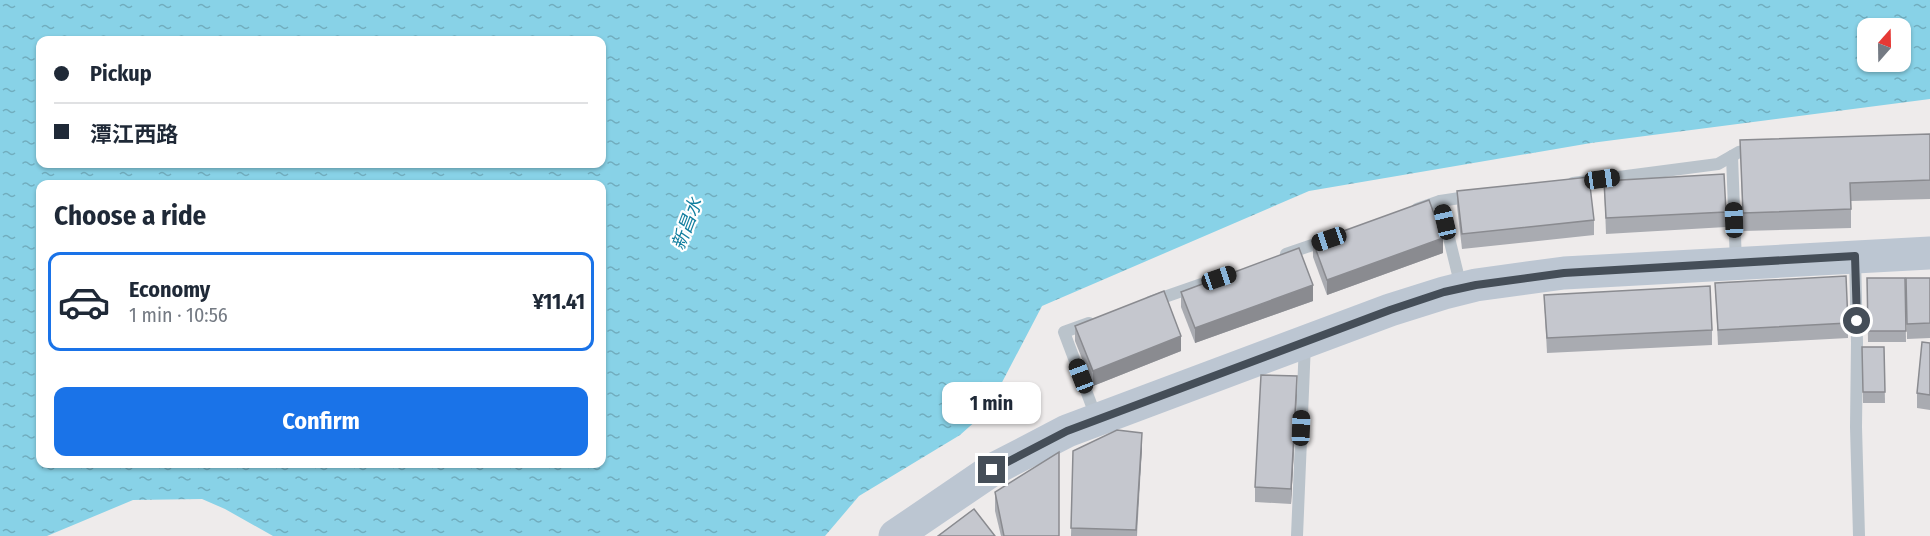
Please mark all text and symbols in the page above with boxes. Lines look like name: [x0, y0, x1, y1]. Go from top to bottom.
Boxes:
north arrow: [1857, 18, 1911, 72]
map controls: [1857, 18, 1911, 72]
text: Pickup: [90, 60, 152, 87]
text: 潭江西路: [90, 121, 178, 148]
car: [1583, 168, 1621, 190]
water label: 新昌水: [667, 194, 707, 253]
text: Choose a ride: [54, 200, 206, 232]
car: [1432, 202, 1458, 242]
car: [1724, 202, 1744, 238]
car: [1309, 225, 1349, 253]
car: [1199, 264, 1239, 292]
icon: car: [57, 275, 111, 329]
text: Economy: [129, 276, 210, 303]
text: ¥11.41: [532, 288, 585, 315]
text: 1 min · 10:56: [129, 303, 228, 327]
route start: [1843, 307, 1870, 334]
car: [1066, 356, 1096, 396]
callout: 1 min: [942, 383, 1042, 425]
button: Confirm: [54, 387, 588, 456]
text: 1 min: [970, 391, 1013, 415]
car: [1291, 410, 1311, 446]
route end: [978, 456, 1005, 483]

